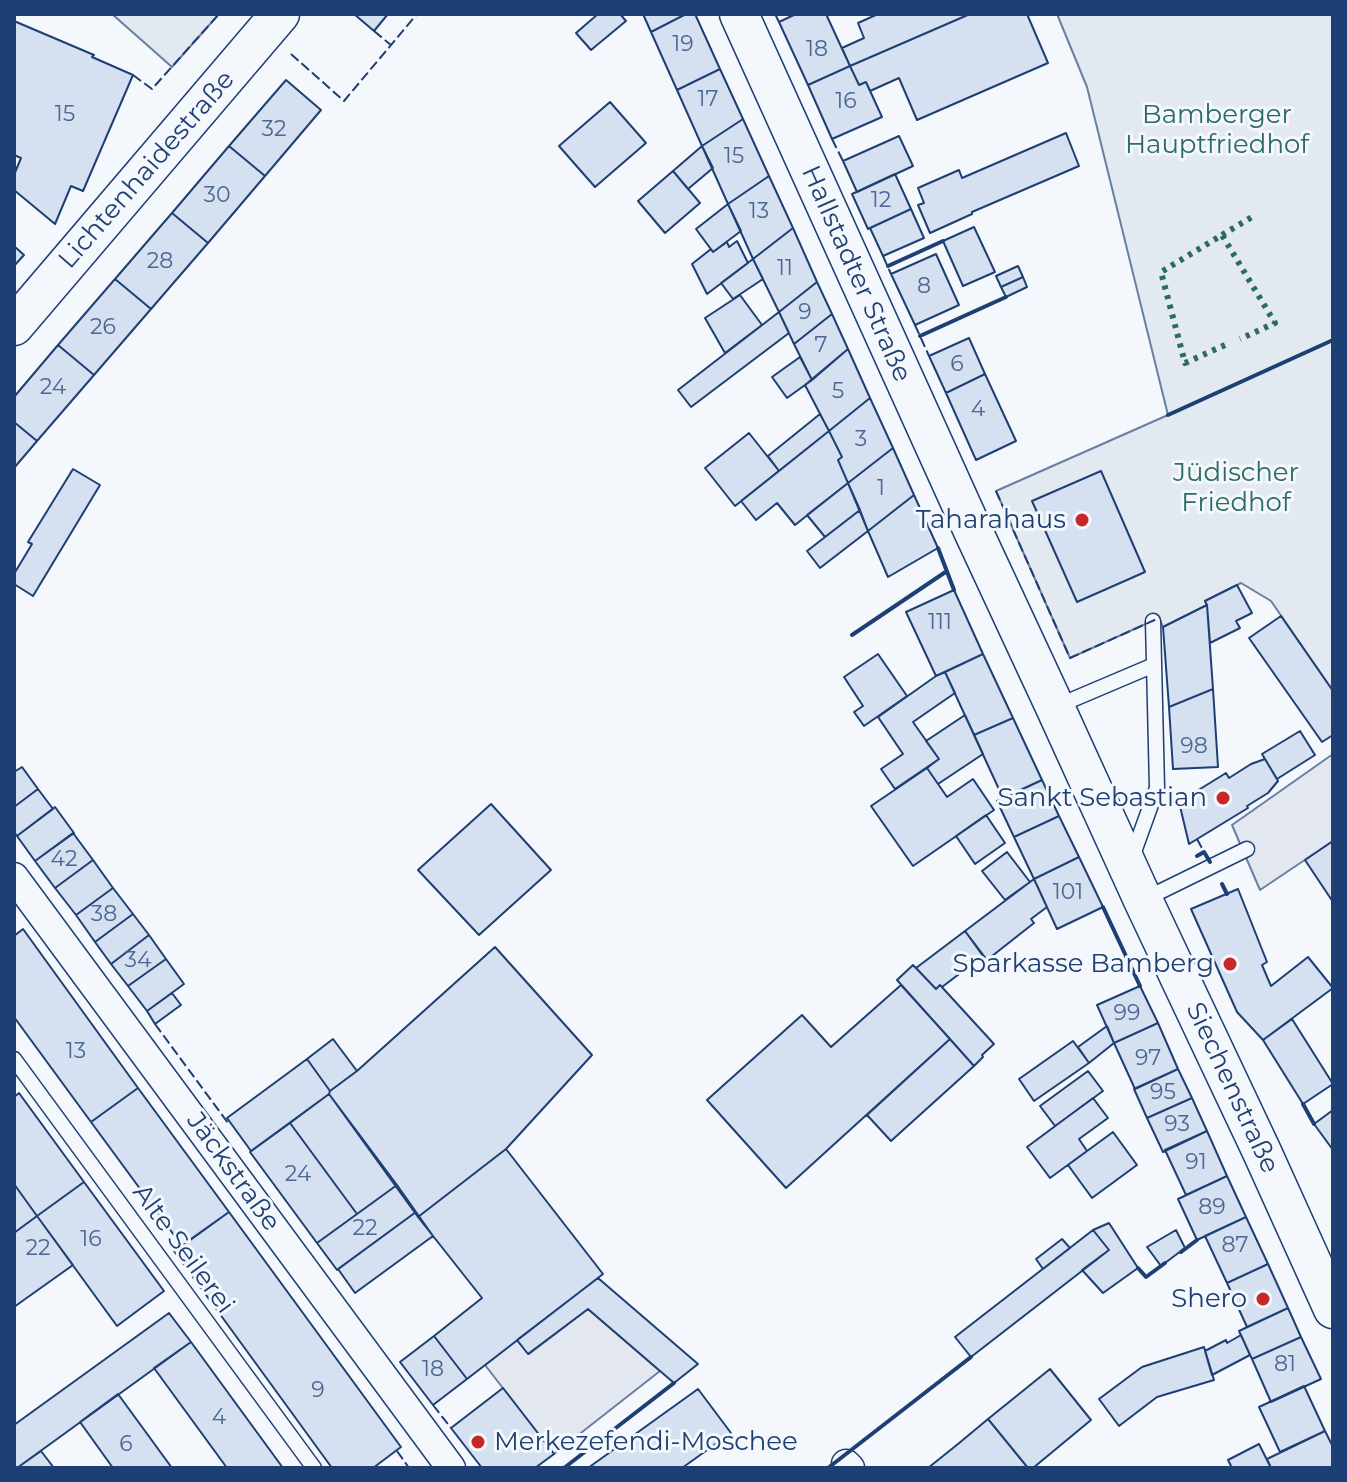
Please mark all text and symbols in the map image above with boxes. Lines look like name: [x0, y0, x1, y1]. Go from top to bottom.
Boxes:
house number: 19: [672, 32, 694, 58]
house number: 18: [806, 37, 828, 63]
street label: Lichtenhaidestraße: [53, 65, 241, 275]
house number: 17: [698, 87, 718, 113]
house number: 16: [835, 89, 857, 115]
park label: Bamberger Hauptfriedhof: [1125, 99, 1309, 160]
house number: 15: [55, 102, 75, 128]
house number: 32: [262, 117, 286, 143]
house number: 15: [724, 144, 744, 170]
street label: Hallstadter Straße: [794, 161, 918, 387]
house number: 30: [204, 183, 230, 209]
house number: 12: [871, 188, 891, 214]
house number: 13: [749, 199, 769, 225]
house number: 28: [147, 249, 173, 275]
house number: 11: [777, 256, 793, 282]
house number: 8: [917, 274, 931, 300]
house number: 9: [798, 300, 812, 326]
house number: 26: [90, 315, 116, 341]
house number: 7: [815, 333, 827, 359]
house number: 6: [950, 352, 964, 378]
house number: 24: [40, 375, 66, 401]
house number: 5: [832, 379, 844, 405]
house number: 4: [971, 397, 985, 423]
house number: 3: [855, 427, 867, 453]
park label: Jüdischer Friedhof: [1173, 457, 1299, 518]
house number: 1: [877, 476, 885, 502]
place label: Taharahaus: [916, 504, 1066, 536]
marker: Taharahaus: [1073, 511, 1091, 529]
house number: 111: [928, 610, 952, 636]
house number: 98: [1180, 734, 1208, 760]
place label: Sankt Sebastian: [997, 782, 1207, 814]
marker: Sankt Sebastian: [1214, 789, 1232, 807]
house number: 42: [51, 847, 77, 873]
house number: 101: [1053, 880, 1083, 906]
house number: 38: [91, 902, 117, 928]
house number: 34: [125, 948, 151, 974]
place label: Sparkasse Bamberg: [953, 948, 1214, 980]
marker: Sparkasse Bamberg: [1221, 955, 1239, 973]
street label: Siechenstraße: [1179, 998, 1285, 1178]
house number: 99: [1114, 1001, 1140, 1027]
house number: 13: [66, 1039, 86, 1065]
house number: 97: [1135, 1046, 1161, 1072]
house number: 95: [1150, 1080, 1176, 1106]
street label: Jäckstraße: [180, 1107, 286, 1237]
house number: 93: [1164, 1112, 1190, 1138]
house number: 91: [1185, 1150, 1207, 1176]
house number: 24: [285, 1162, 311, 1188]
street label: Alte Seilerei: [126, 1178, 240, 1320]
house number: 89: [1198, 1195, 1226, 1221]
house number: 22: [353, 1216, 377, 1242]
house number: 16: [80, 1227, 102, 1253]
house number: 87: [1222, 1233, 1248, 1259]
house number: 22: [26, 1236, 50, 1262]
place label: Shero: [1171, 1283, 1247, 1315]
marker: Shero: [1254, 1290, 1272, 1308]
house number: 81: [1274, 1352, 1296, 1378]
house number: 18: [422, 1357, 444, 1383]
house number: 9: [311, 1378, 325, 1404]
house number: 4: [212, 1405, 226, 1431]
place label: Merkezefendi-Moschee: [494, 1426, 798, 1458]
house number: 6: [119, 1432, 133, 1458]
marker: Merkezefendi-Moschee: [469, 1433, 487, 1451]

